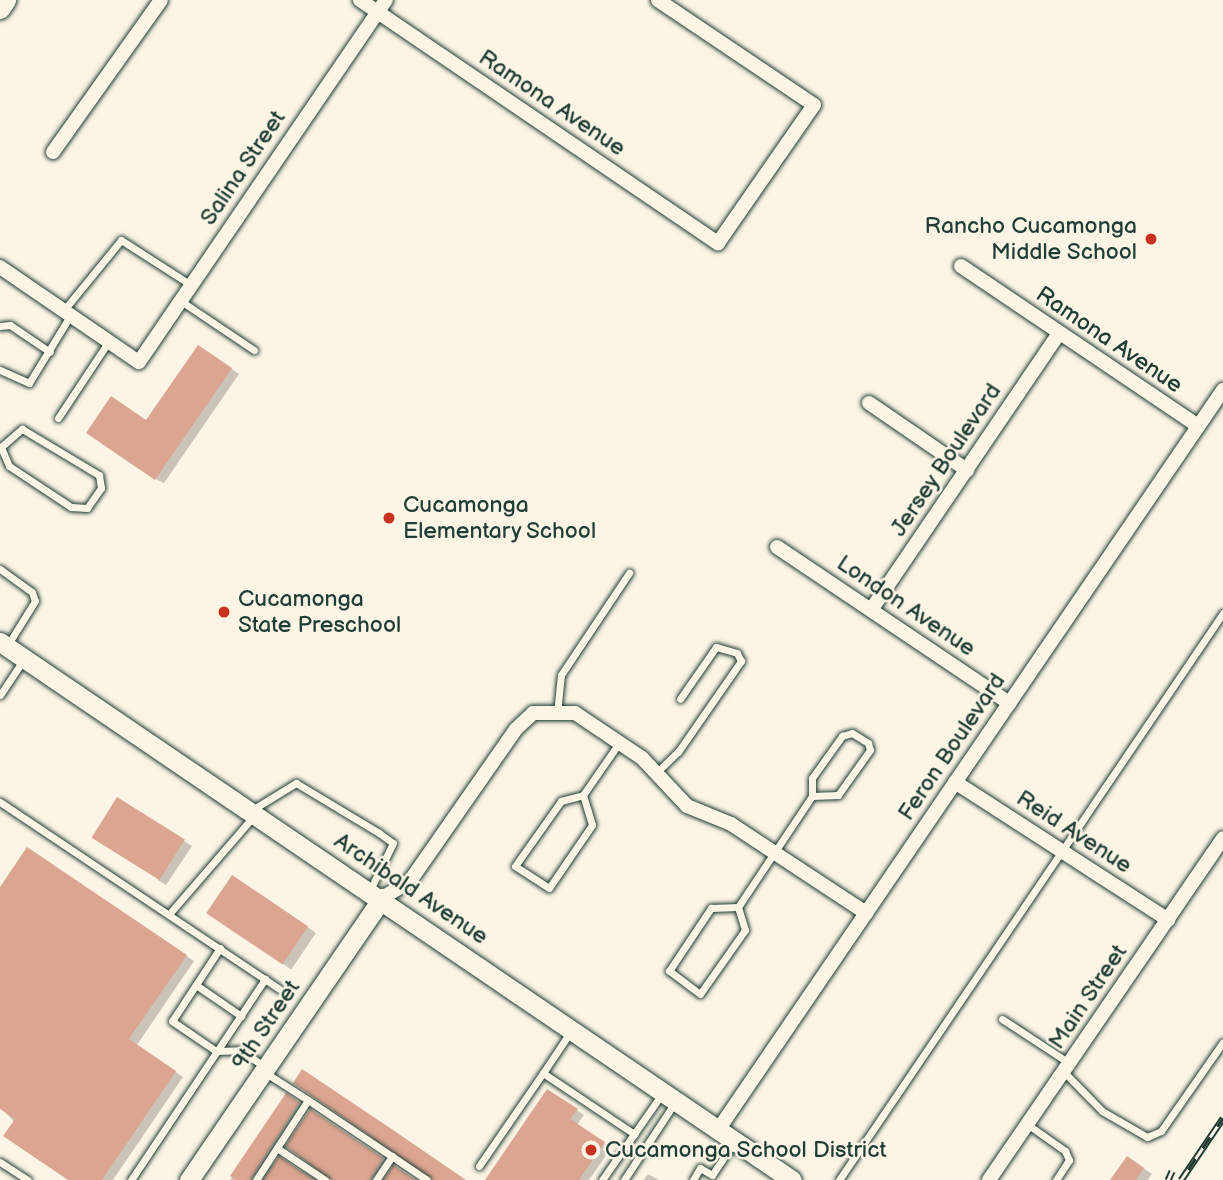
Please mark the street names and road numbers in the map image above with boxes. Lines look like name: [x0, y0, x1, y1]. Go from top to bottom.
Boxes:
street label: Ramona Avenue: [473, 44, 631, 162]
street label: Salina Street: [194, 105, 292, 231]
street label: Ramona Avenue: [1030, 281, 1188, 399]
street label: Jersey Boulevard: [884, 378, 1008, 542]
street label: London Avenue: [831, 549, 981, 663]
street label: Feron Boulevard: [893, 668, 1011, 826]
street label: Reid Avenue: [1011, 784, 1137, 880]
street label: Archibald Avenue: [329, 827, 493, 951]
street label: Main Street: [1043, 939, 1133, 1055]
street label: 9th Street: [226, 975, 306, 1075]

